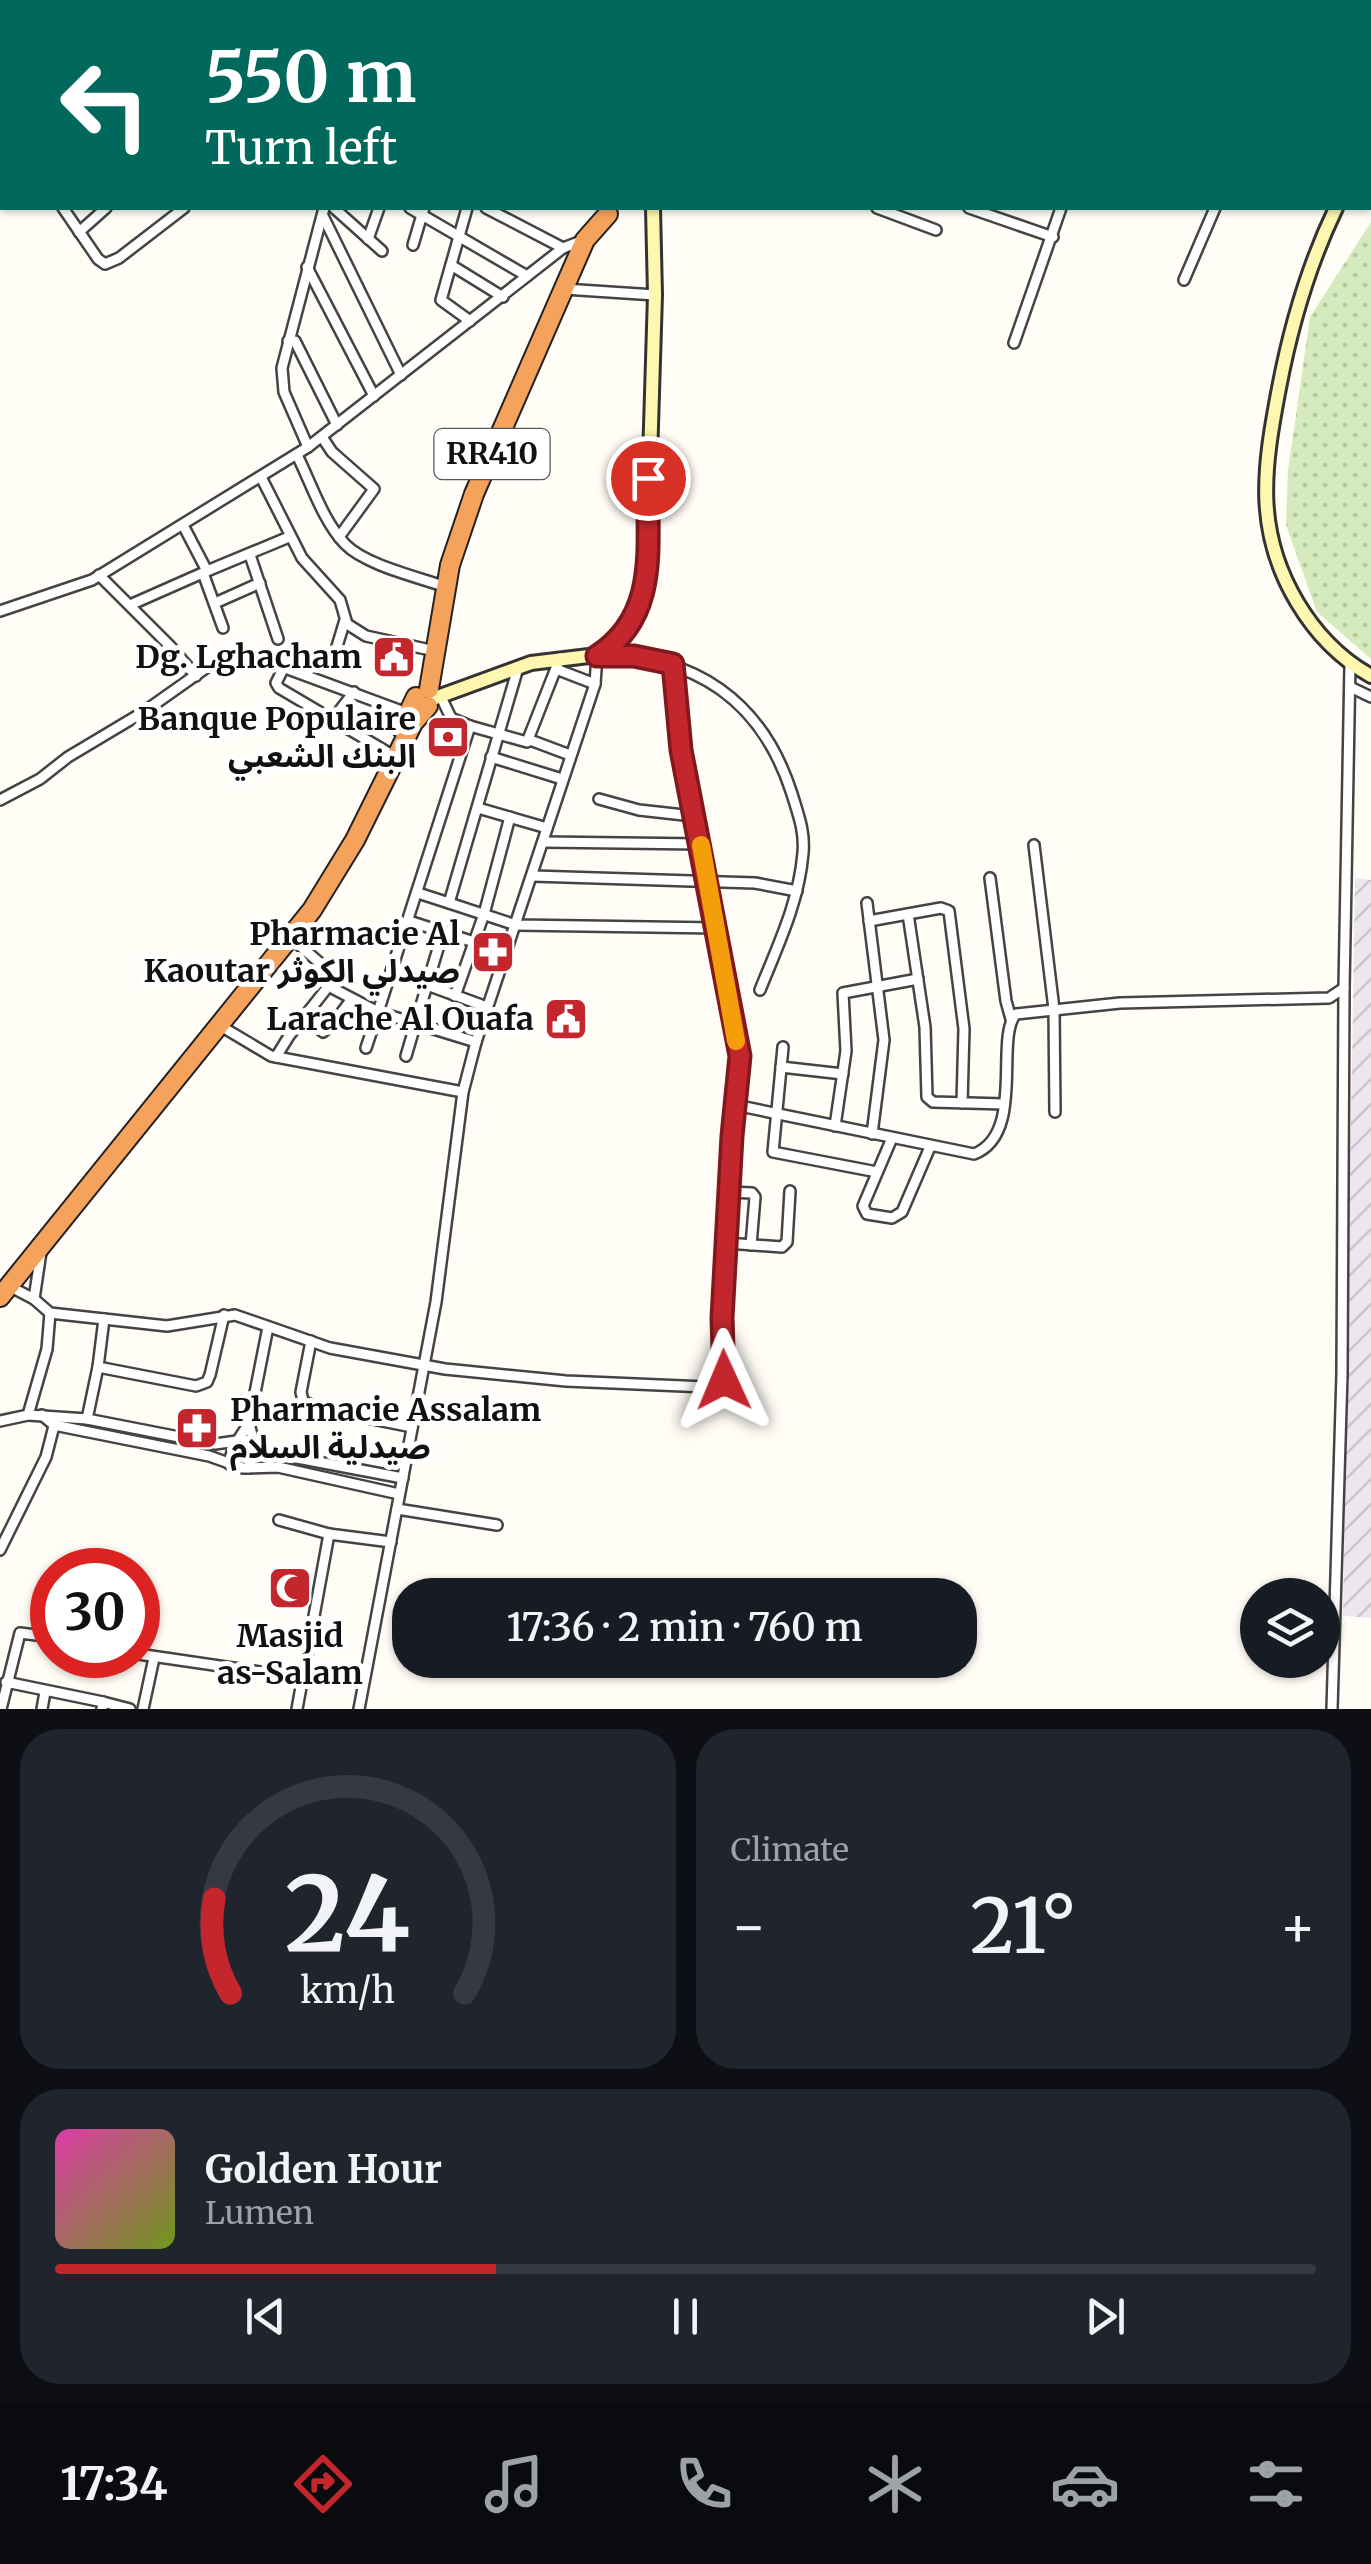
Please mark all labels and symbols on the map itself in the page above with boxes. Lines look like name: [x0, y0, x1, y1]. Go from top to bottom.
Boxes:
road number: RR410: [434, 429, 550, 479]
pin: [606, 436, 691, 521]
public building icon: Dg. Lghacham: [371, 634, 417, 680]
place label: Dg. Lghacham: [135, 637, 362, 677]
place label: Banque Populaire البنك الشعبي: [138, 699, 416, 781]
bank icon: Banque Populaire البنك الشعبي: [425, 714, 471, 760]
place label: Pharmacie Al Kaoutar صيدلي الكوثر: [143, 914, 460, 996]
pharmacy icon: Pharmacie Al Kaoutar صيدلي الكوثر: [470, 929, 516, 975]
public building icon: Larache Al Ouafa: [543, 996, 589, 1042]
place label: Larache Al Ouafa: [266, 999, 534, 1039]
position arrow: [672, 1328, 776, 1432]
place label: Pharmacie Assalam صيدلية السلام: [230, 1390, 541, 1472]
pharmacy icon: Pharmacie Assalam صيدلية السلام: [174, 1405, 220, 1451]
speed limit sign: 30: [30, 1548, 160, 1678]
mosque icon: Masjid as-Salam: [267, 1565, 313, 1611]
place label: Masjid as-Salam: [217, 1616, 363, 1693]

